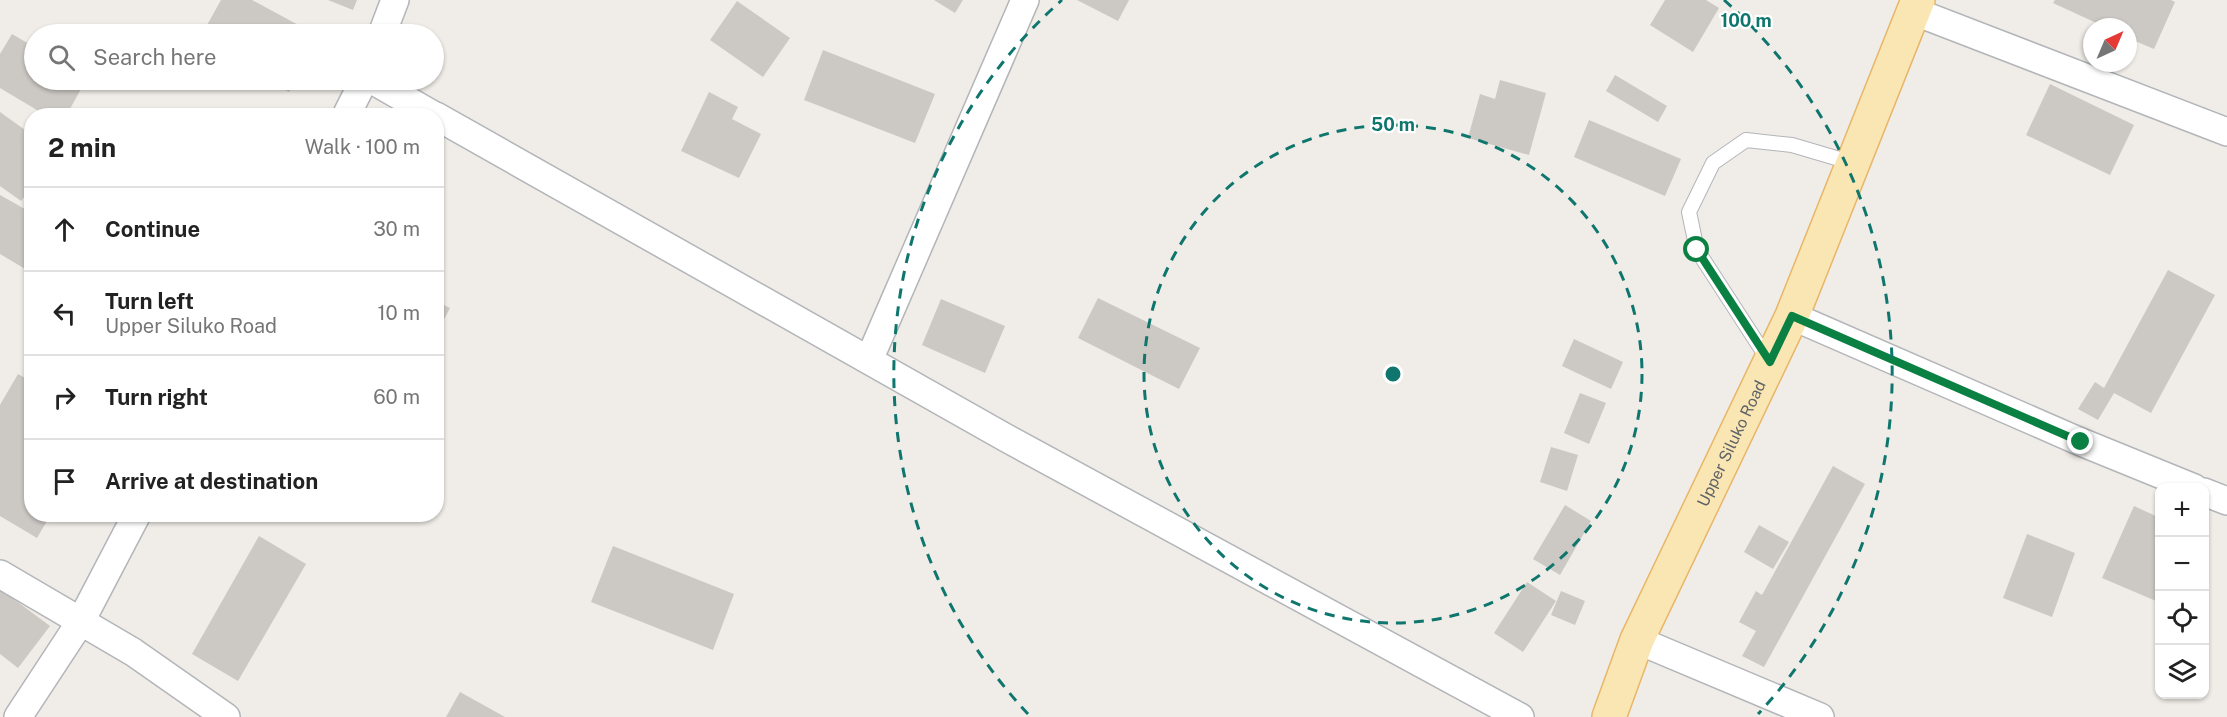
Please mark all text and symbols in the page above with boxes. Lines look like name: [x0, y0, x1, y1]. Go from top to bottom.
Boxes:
text: 100 m: [1720, 10, 1772, 31]
north arrow: [2083, 18, 2137, 72]
search box: [24, 24, 444, 90]
icon: search: [45, 41, 78, 74]
text: Search here: [93, 44, 217, 70]
text: 50 m: [1371, 114, 1415, 135]
text: 2 min: [48, 132, 116, 163]
text: Walk · 100 m: [305, 135, 420, 159]
icon: ahead: [48, 213, 81, 246]
text: Continue: [105, 216, 200, 242]
text: 30 m: [373, 217, 420, 241]
route start: [1683, 236, 1709, 262]
text: Turn left: [105, 288, 194, 314]
icon: left: [48, 297, 81, 330]
text: 10 m: [377, 301, 420, 325]
text: Upper Siluko Road: [105, 314, 277, 338]
centre of rings: [1383, 364, 1403, 384]
street label: Upper Siluko Road: [1693, 377, 1769, 509]
icon: right: [48, 381, 81, 414]
text: Turn right: [105, 384, 208, 410]
text: 60 m: [373, 385, 420, 409]
route end: [2067, 428, 2093, 454]
icon: arrive: [48, 465, 81, 498]
text: Arrive at destination: [105, 468, 318, 494]
map controls: [2155, 483, 2209, 699]
button: +: [2155, 483, 2209, 537]
button: −: [2155, 537, 2209, 591]
button: locate: [2155, 591, 2209, 645]
button: layers: [2155, 645, 2209, 699]

